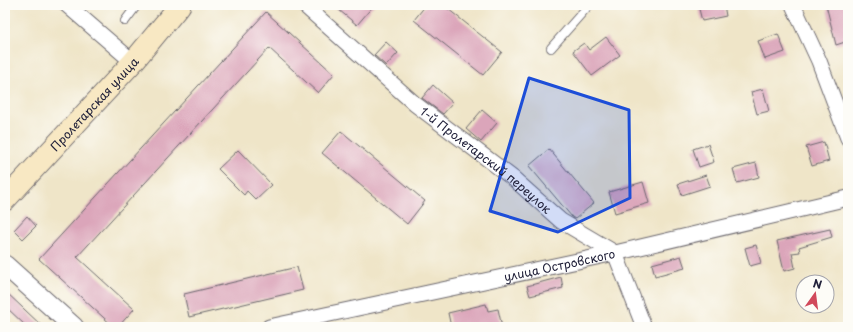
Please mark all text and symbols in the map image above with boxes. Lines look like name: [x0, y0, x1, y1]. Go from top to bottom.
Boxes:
street label: Пролетарская улица: [46, 53, 143, 155]
street label: 1-й Пролетарский переулок: [416, 102, 556, 218]
street label: улица Островского: [502, 244, 617, 286]
north arrow: [795, 274, 835, 314]
text: N: [811, 275, 824, 293]

